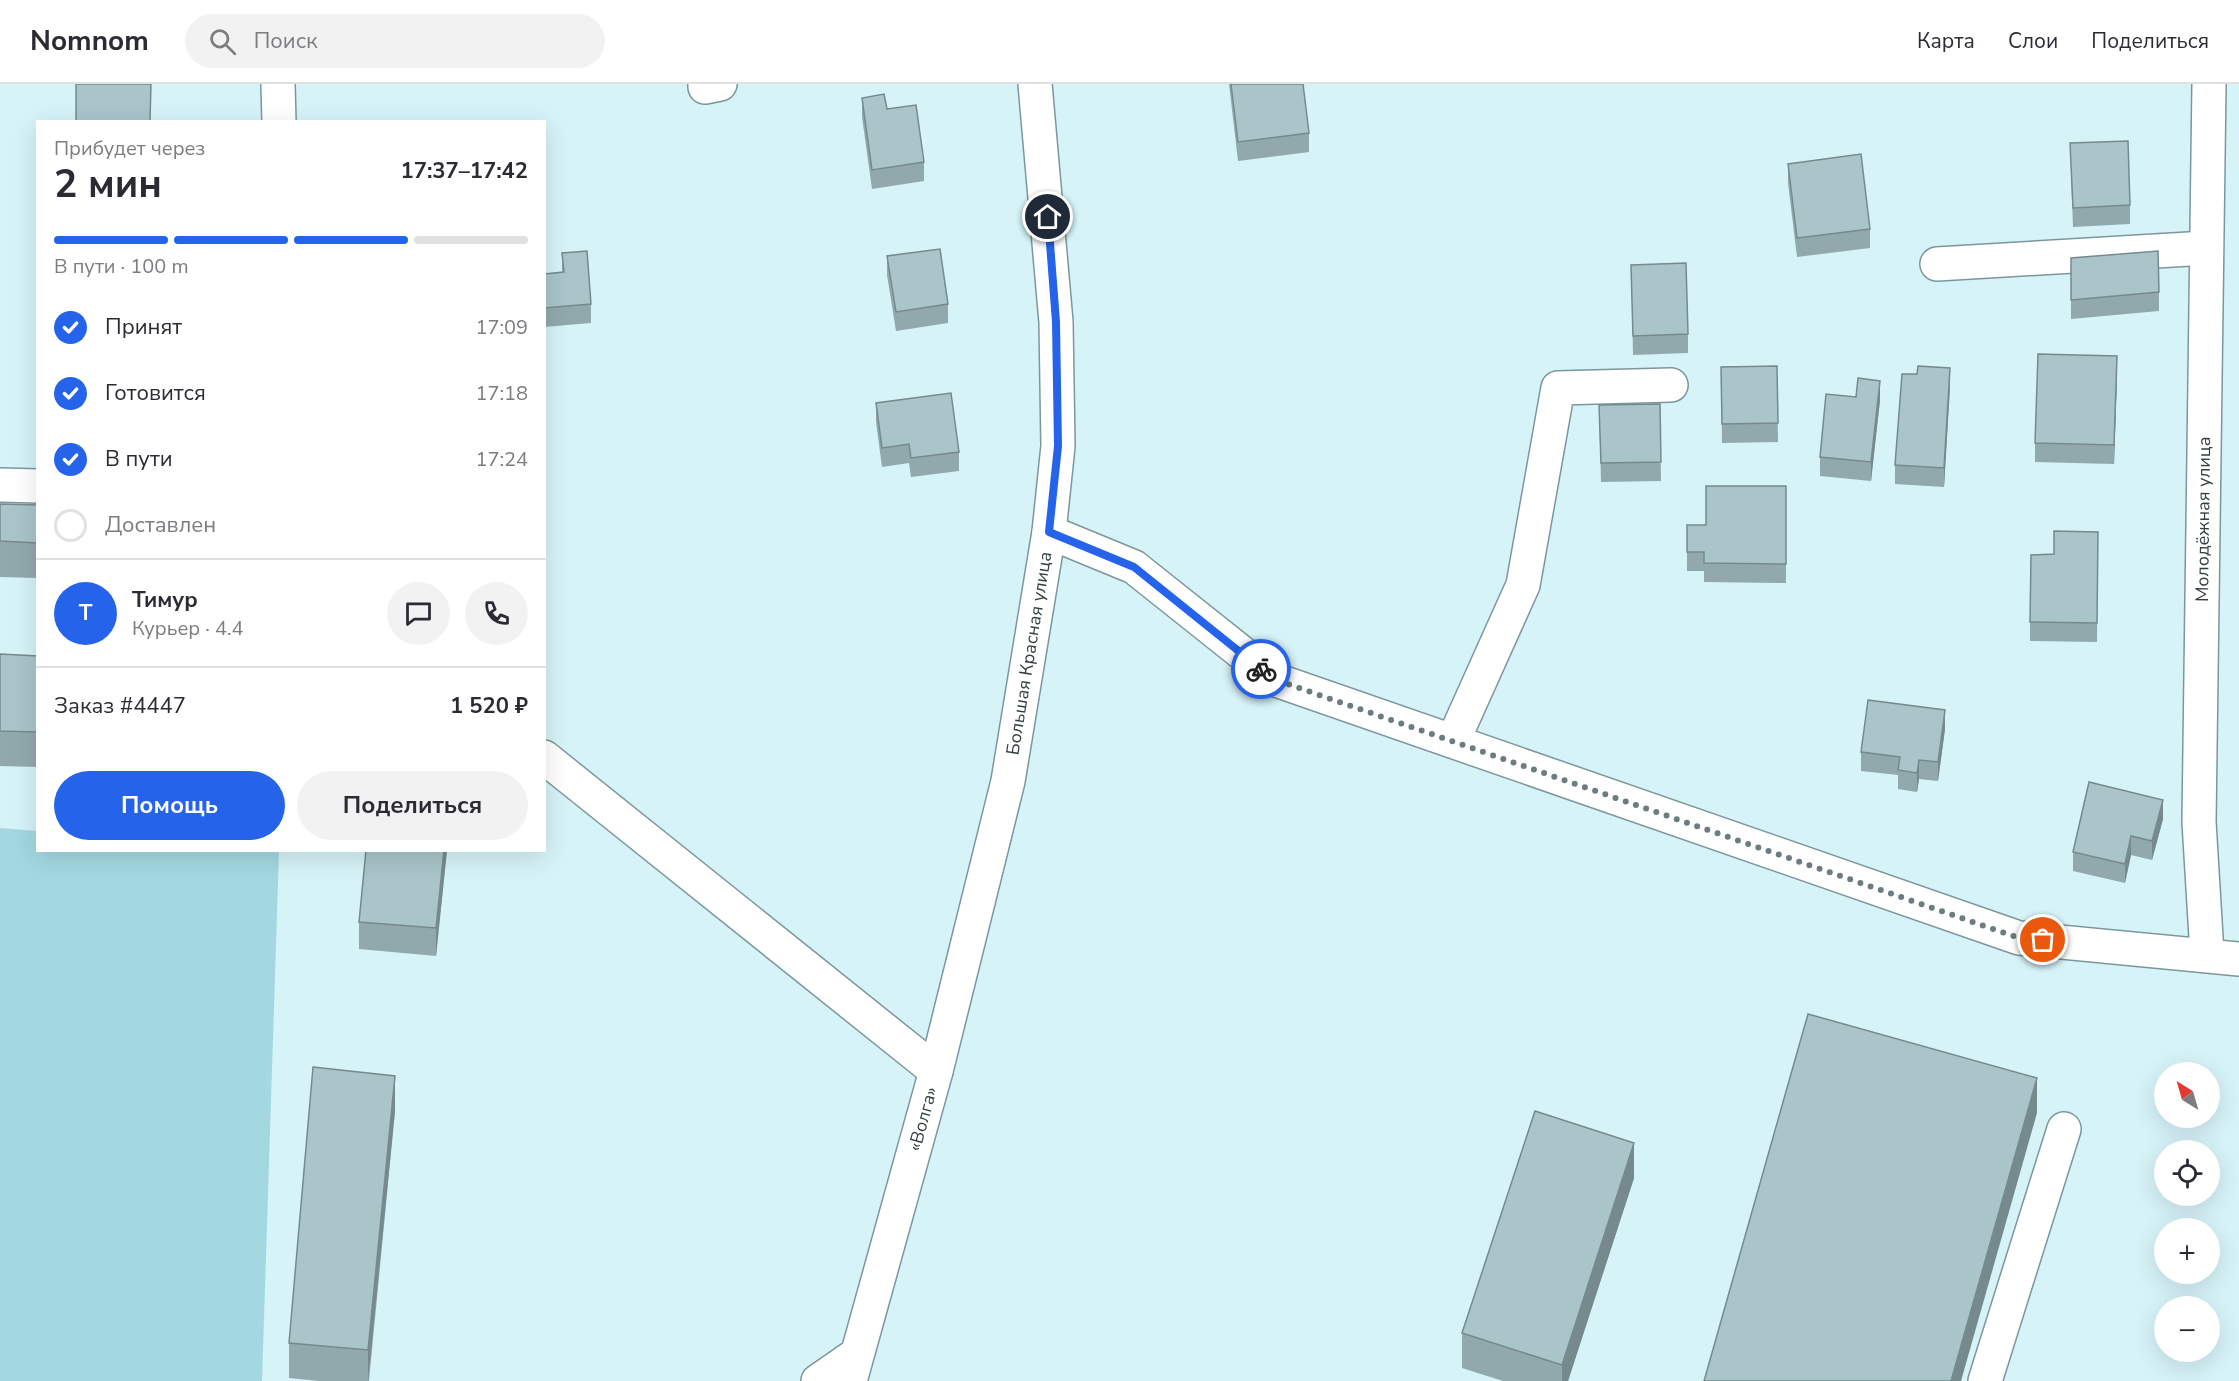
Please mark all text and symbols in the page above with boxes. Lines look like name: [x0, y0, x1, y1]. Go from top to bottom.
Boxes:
search box: [185, 14, 605, 68]
text: Nomnom: [30, 22, 149, 60]
icon: search: [206, 25, 239, 58]
text: Поиск: [254, 26, 318, 56]
text: Карта: [1917, 27, 1975, 55]
text: Слои: [2008, 27, 2058, 55]
text: Поделиться: [2091, 27, 2209, 55]
text: Прибудет через: [54, 135, 205, 162]
text: 17:37–17:42: [400, 156, 528, 186]
text: 2 мин: [54, 158, 162, 211]
pin: [1022, 191, 1073, 242]
icon: home: [1031, 200, 1064, 233]
text: В пути · 100 m: [54, 253, 189, 280]
icon: check: [54, 311, 87, 344]
text: Принят: [105, 312, 182, 342]
text: 17:09: [475, 314, 528, 341]
icon: check: [54, 377, 87, 410]
text: Готовится: [105, 378, 206, 408]
text: 17:18: [475, 380, 528, 407]
street label: Молодёжная улица: [2190, 436, 2216, 602]
icon: check: [54, 443, 87, 476]
text: В пути: [105, 444, 173, 474]
text: 17:24: [475, 446, 528, 473]
text: Доставлен: [105, 510, 216, 540]
street label: Большая Красная улица: [1000, 550, 1058, 757]
button: chat: [387, 582, 450, 645]
button: phone: [465, 582, 528, 645]
text: Тимур: [132, 585, 198, 615]
text: Т: [79, 598, 92, 628]
text: Курьер · 4.4: [132, 615, 244, 642]
courier: [1231, 639, 1291, 699]
icon: bike: [1245, 653, 1278, 686]
text: Заказ #4447: [54, 691, 186, 721]
text: 1 520 ₽: [450, 691, 528, 721]
button: Помощь: [54, 771, 285, 840]
button: Поделиться: [297, 771, 528, 840]
pin: [2017, 914, 2068, 965]
icon: bag: [2026, 923, 2059, 956]
north arrow: [2154, 1062, 2220, 1128]
map controls: [2154, 1062, 2220, 1362]
street label: «Волга»: [902, 1084, 943, 1154]
button: locate: [2154, 1140, 2220, 1206]
button: +: [2154, 1218, 2220, 1284]
button: −: [2154, 1296, 2220, 1362]

